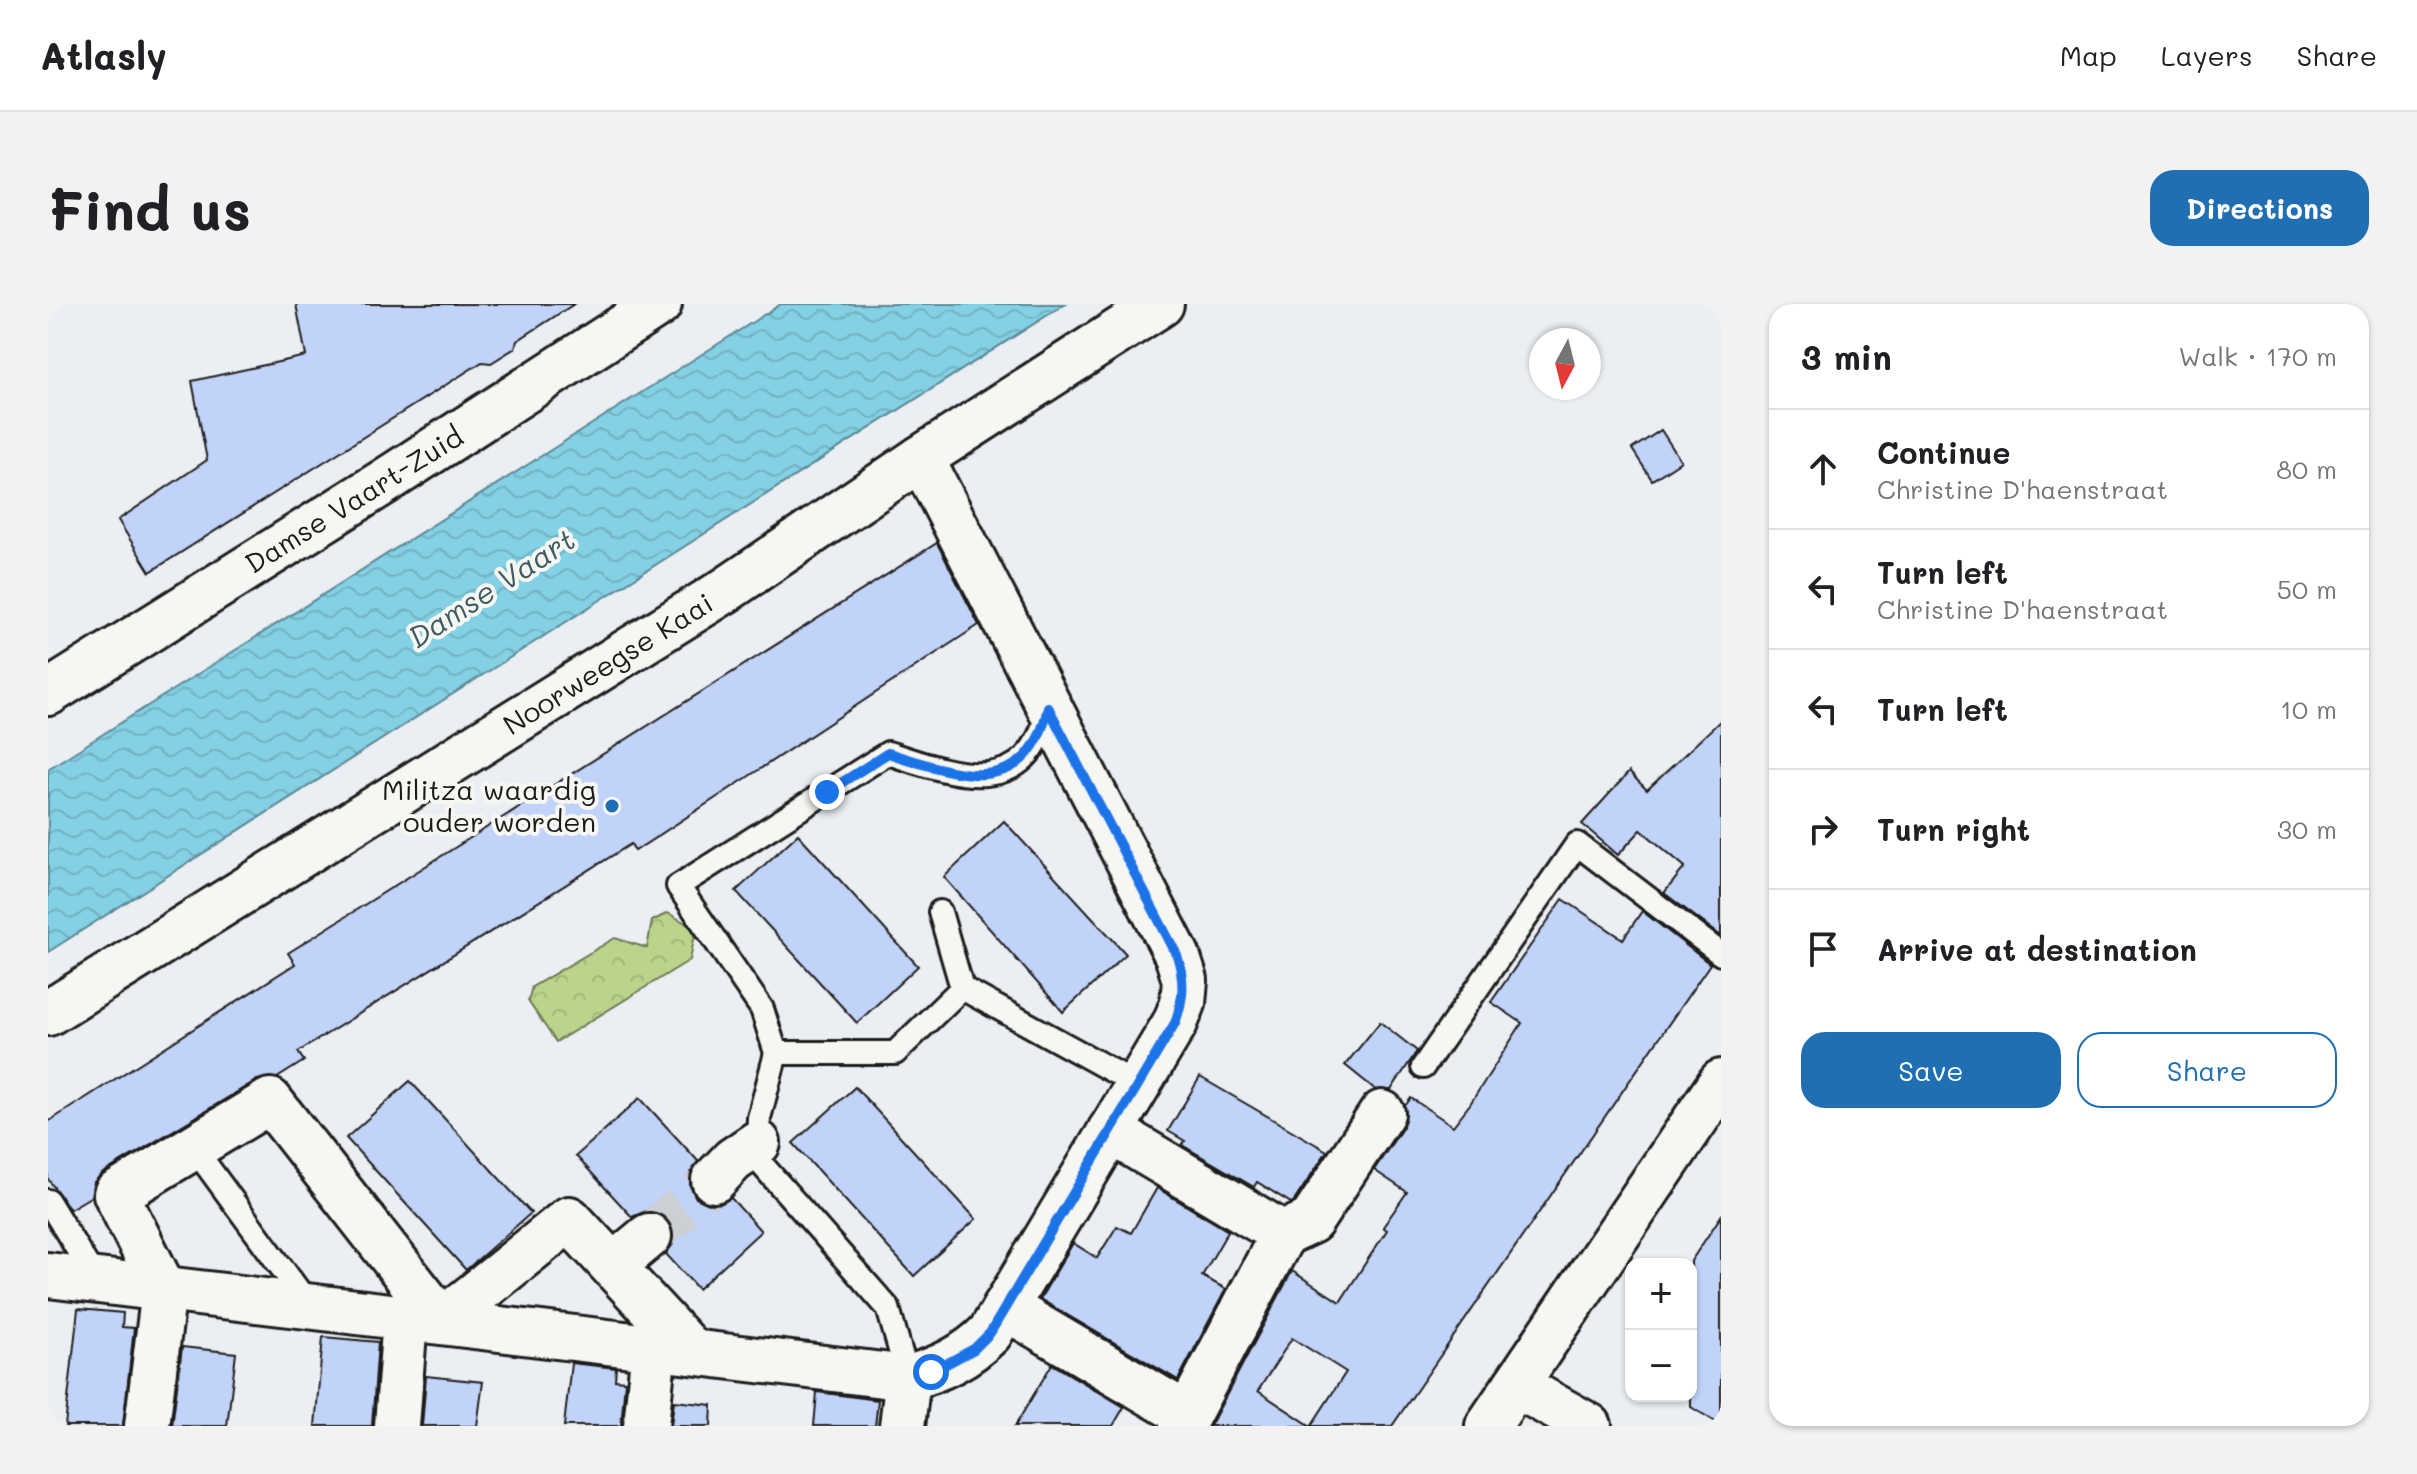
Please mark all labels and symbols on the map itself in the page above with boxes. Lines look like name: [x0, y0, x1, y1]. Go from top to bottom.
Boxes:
north arrow: [1529, 328, 1601, 400]
street label: Damse Vaart-Zuid: [238, 418, 469, 581]
water label: Damse Vaart: [400, 518, 582, 656]
street label: Noorweegse Kaai: [496, 584, 719, 742]
place label: Militza waardig ouder worden: [382, 771, 596, 839]
route end: [809, 774, 845, 810]
marker: Militza waardig ouder worden: [603, 797, 621, 815]
route start: [913, 1354, 949, 1390]

